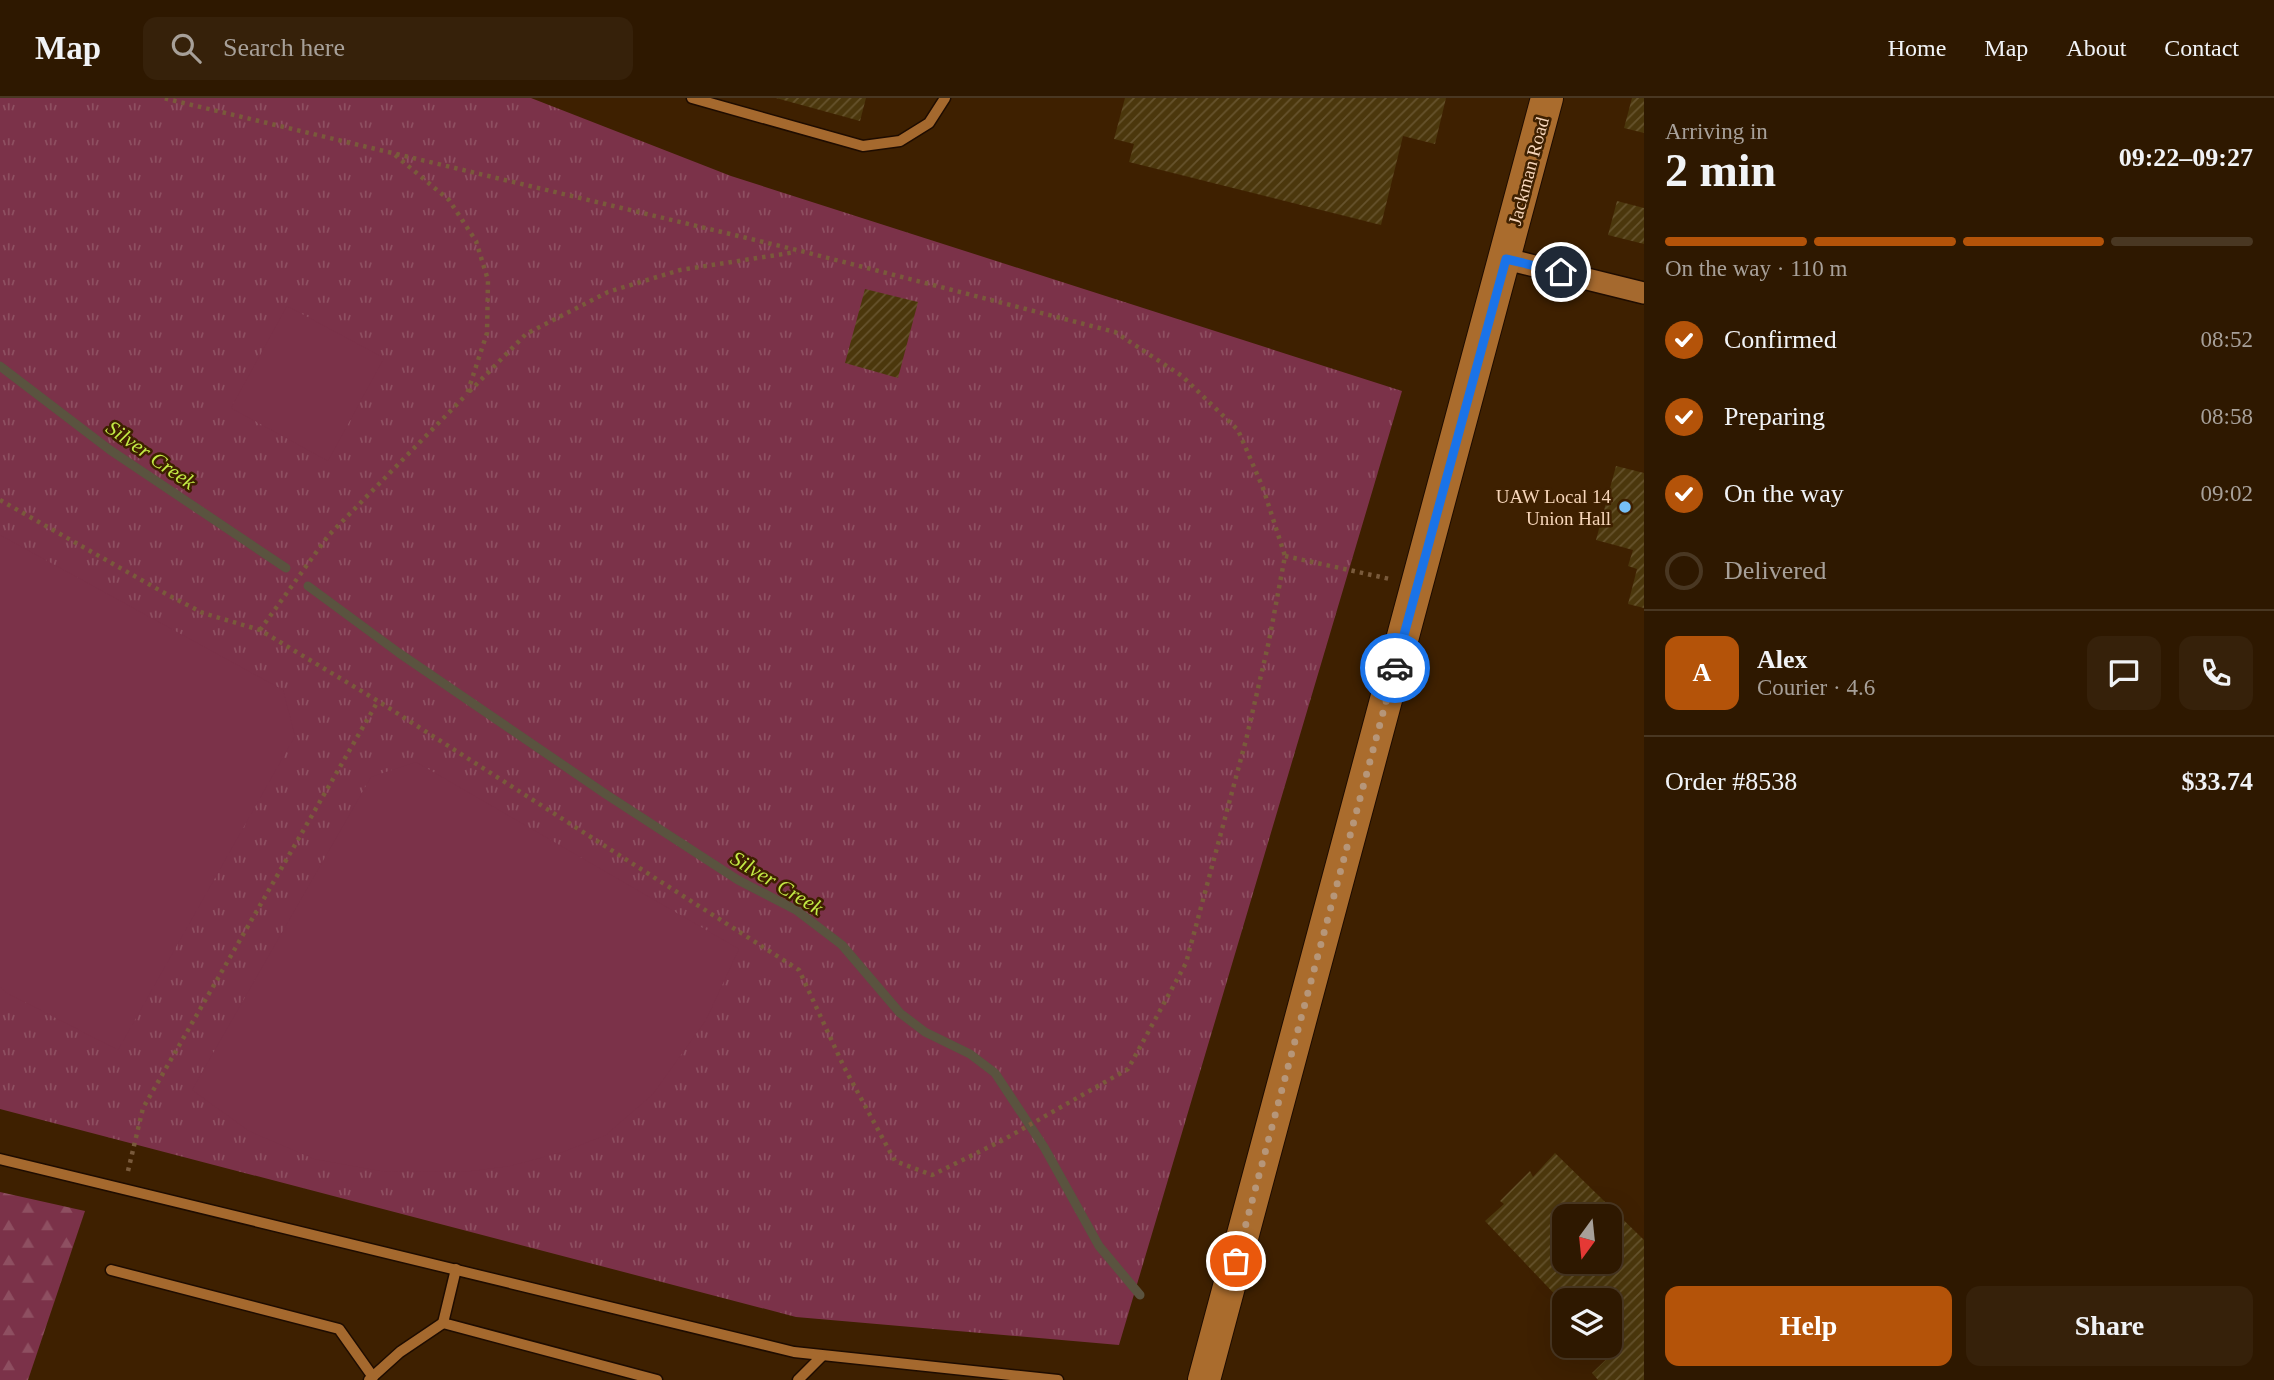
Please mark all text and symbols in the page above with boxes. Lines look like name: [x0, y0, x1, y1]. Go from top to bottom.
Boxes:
search box: [143, 17, 633, 80]
icon: search: [167, 29, 205, 67]
text: Map: [35, 30, 101, 66]
text: Search here: [223, 33, 345, 62]
text: Home: [1888, 35, 1946, 61]
text: Map: [1984, 35, 2028, 61]
text: About: [2066, 35, 2126, 61]
text: Contact: [2164, 35, 2239, 61]
street label: Jackman Road: [1504, 114, 1553, 228]
text: Arriving in: [1665, 119, 1768, 144]
text: 09:22–09:27: [2119, 143, 2253, 172]
text: 2 min: [1665, 145, 1776, 196]
pin: [1531, 242, 1591, 302]
icon: home: [1542, 253, 1580, 291]
text: On the way · 110 m: [1665, 256, 1847, 281]
icon: check: [1665, 321, 1703, 359]
text: Confirmed: [1724, 325, 1837, 354]
text: 08:52: [2201, 327, 2253, 352]
icon: check: [1665, 398, 1703, 436]
text: Preparing: [1724, 402, 1825, 431]
text: 08:58: [2201, 404, 2253, 429]
water label: Silver Creek: [102, 415, 201, 495]
icon: check: [1665, 475, 1703, 513]
text: On the way: [1724, 479, 1844, 508]
text: 09:02: [2201, 481, 2253, 506]
place label: UAW Local 14 Union Hall: [1496, 486, 1611, 529]
marker: UAW Local 14 Union Hall: [1617, 499, 1633, 515]
text: Delivered: [1724, 556, 1827, 585]
courier: [1360, 633, 1430, 703]
button: chat: [2087, 636, 2161, 710]
button: phone: [2179, 636, 2253, 710]
text: Alex: [1757, 645, 1808, 674]
icon: car: [1376, 649, 1414, 687]
text: A: [1693, 658, 1711, 687]
text: Courier · 4.6: [1757, 675, 1875, 700]
text: Order #8538: [1665, 767, 1797, 796]
text: $33.74: [2182, 767, 2253, 796]
water label: Silver Creek: [726, 846, 828, 920]
north arrow: [1552, 1204, 1622, 1274]
map controls: [1552, 1204, 1622, 1358]
pin: [1206, 1231, 1266, 1291]
icon: bag: [1217, 1242, 1255, 1280]
button: Help: [1665, 1286, 1952, 1366]
button: Share: [1966, 1286, 2253, 1366]
button: layers: [1552, 1288, 1622, 1358]

